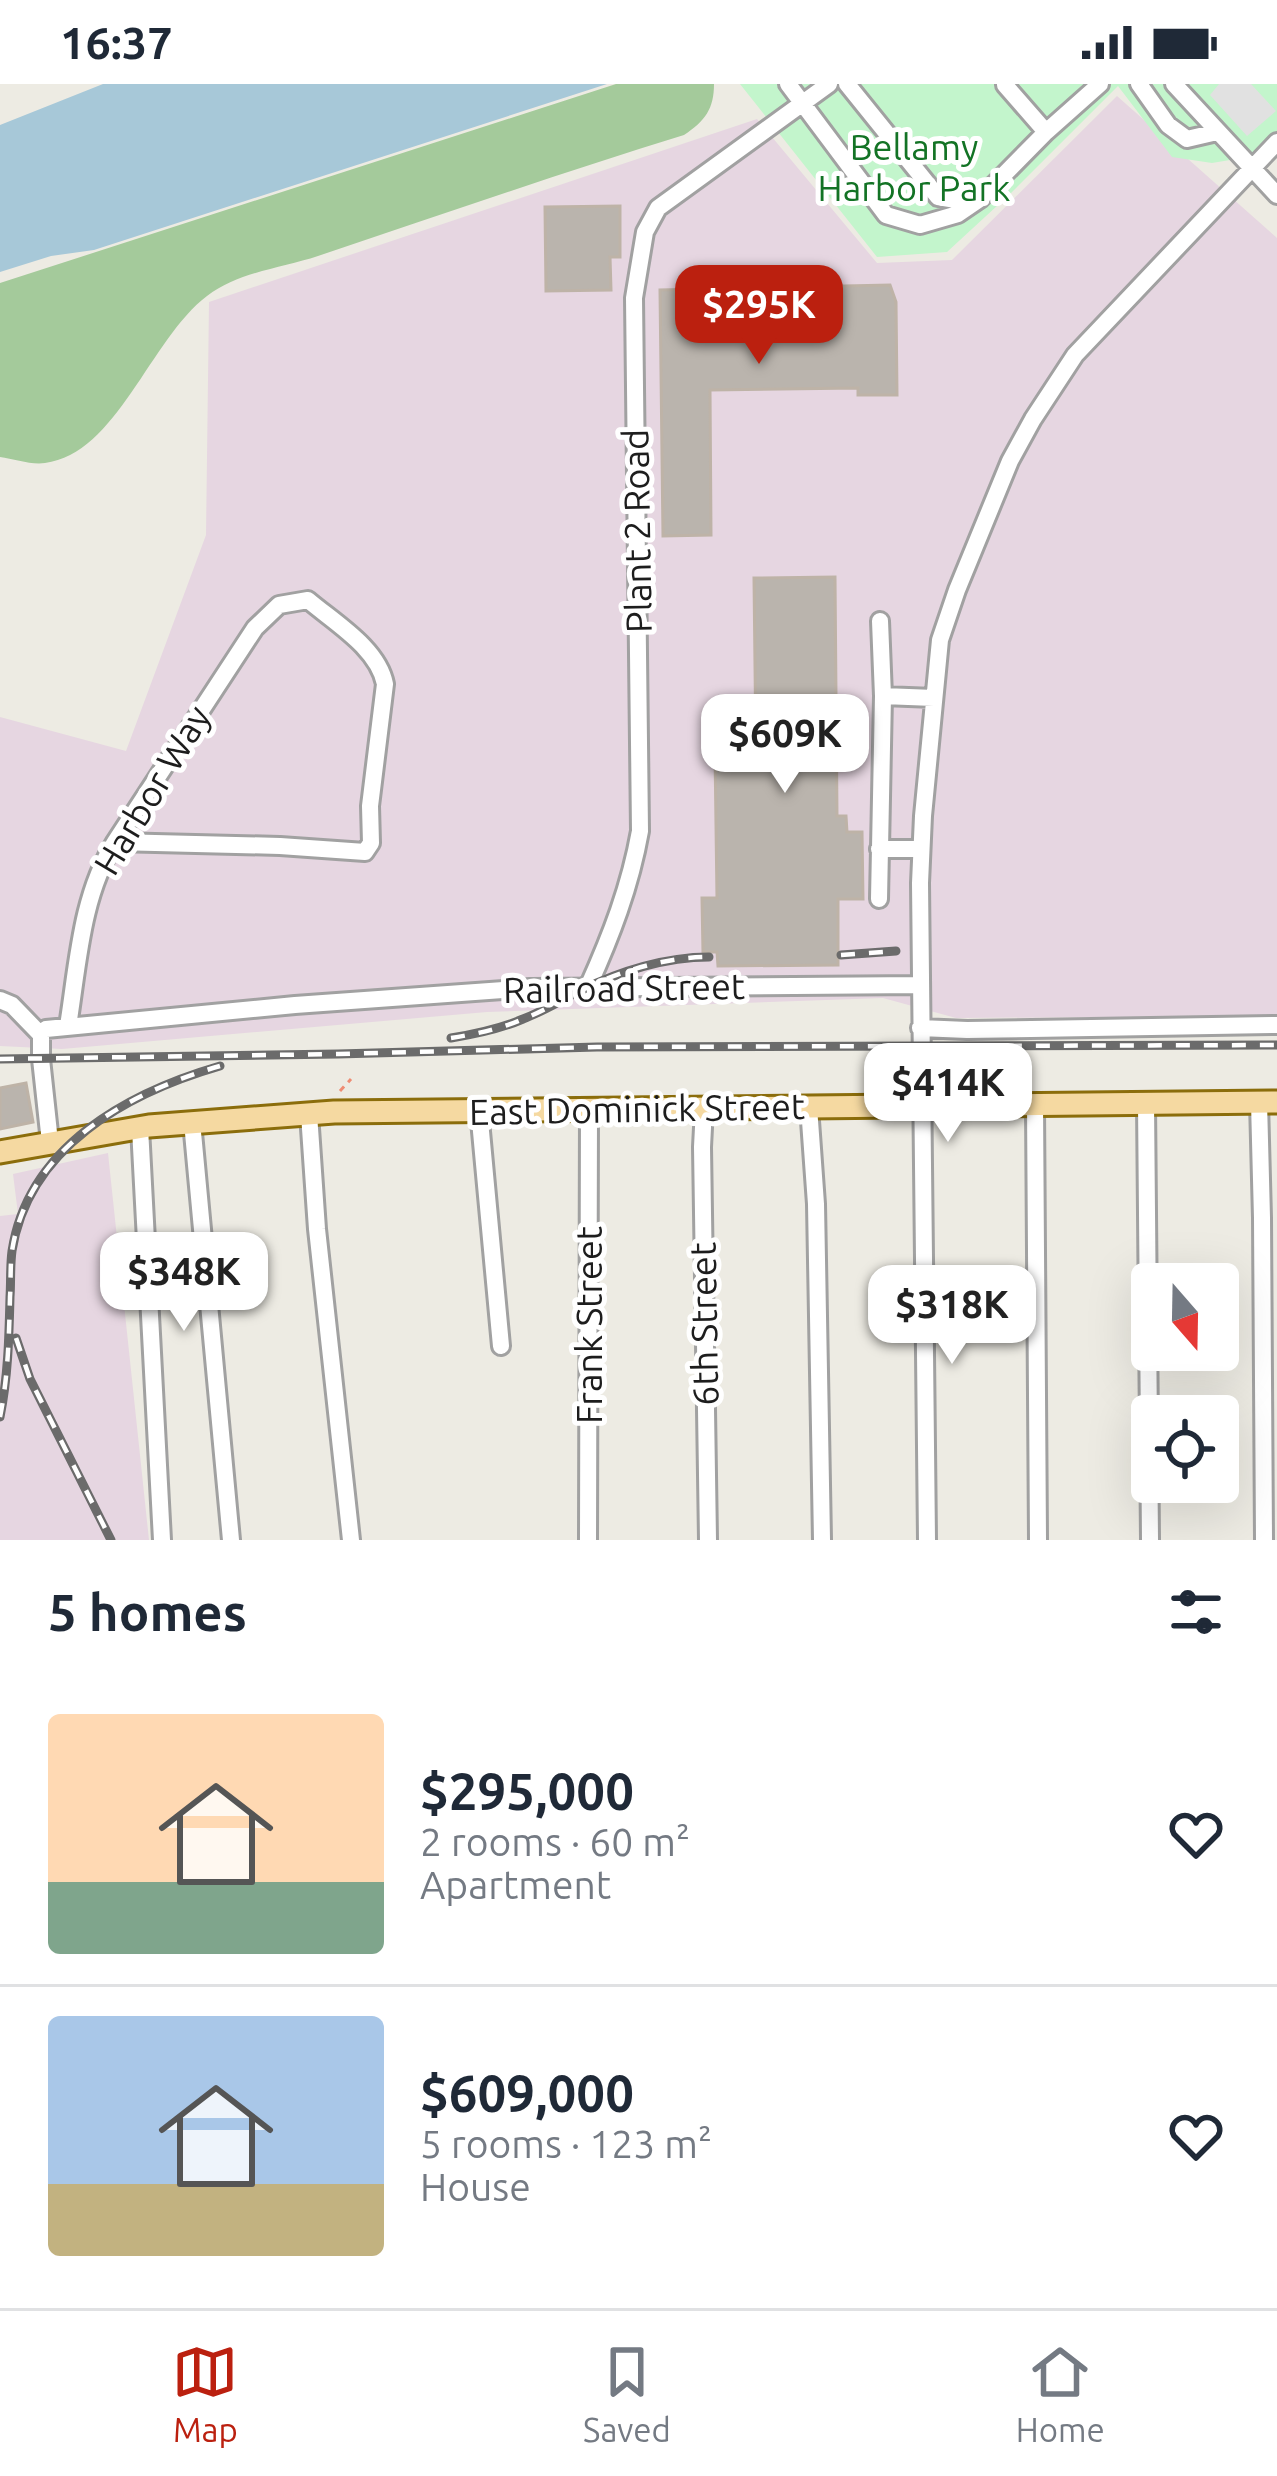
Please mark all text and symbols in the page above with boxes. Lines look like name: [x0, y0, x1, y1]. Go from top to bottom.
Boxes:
text: 16:37: [60, 17, 173, 68]
park label: Bellamy Harbor Park: [818, 126, 1010, 208]
pin: $295K: [675, 265, 843, 367]
text: $295K: [702, 282, 816, 325]
street label: Plant 2 Road: [614, 429, 659, 633]
pin: $609K: [701, 694, 869, 796]
street label: Harbor Way: [85, 698, 218, 882]
text: $609K: [728, 711, 842, 754]
street label: Railroad Street: [503, 965, 745, 1010]
pin: $414K: [864, 1043, 1032, 1145]
text: $414K: [891, 1060, 1005, 1103]
street label: East Dominick Street: [469, 1085, 805, 1132]
street label: Frank Street: [568, 1226, 609, 1424]
pin: $348K: [100, 1232, 268, 1334]
street label: 6th Street: [682, 1242, 725, 1406]
text: $348K: [127, 1249, 241, 1292]
north arrow: [1131, 1263, 1239, 1371]
map controls: [1131, 1263, 1239, 1503]
pin: $318K: [868, 1265, 1036, 1367]
text: $318K: [895, 1282, 1009, 1325]
button: locate: [1131, 1395, 1239, 1503]
icon: filters: [1163, 1579, 1229, 1645]
text: 5 homes: [48, 1583, 247, 1641]
icon: home: [144, 1762, 288, 1906]
text: $295,000: [420, 1762, 634, 1820]
icon: heart: [1163, 1801, 1229, 1867]
text: 2 rooms · 60 m²: [420, 1820, 690, 1863]
text: Apartment: [420, 1863, 611, 1906]
icon: home: [144, 2064, 288, 2208]
text: $609,000: [420, 2064, 634, 2122]
icon: heart: [1163, 2103, 1229, 2169]
text: 5 rooms · 123 m²: [420, 2122, 712, 2165]
text: House: [420, 2165, 531, 2208]
tab: Map: [172, 2339, 238, 2448]
tab: Saved: [583, 2339, 671, 2448]
tab: Home: [1016, 2339, 1105, 2448]

